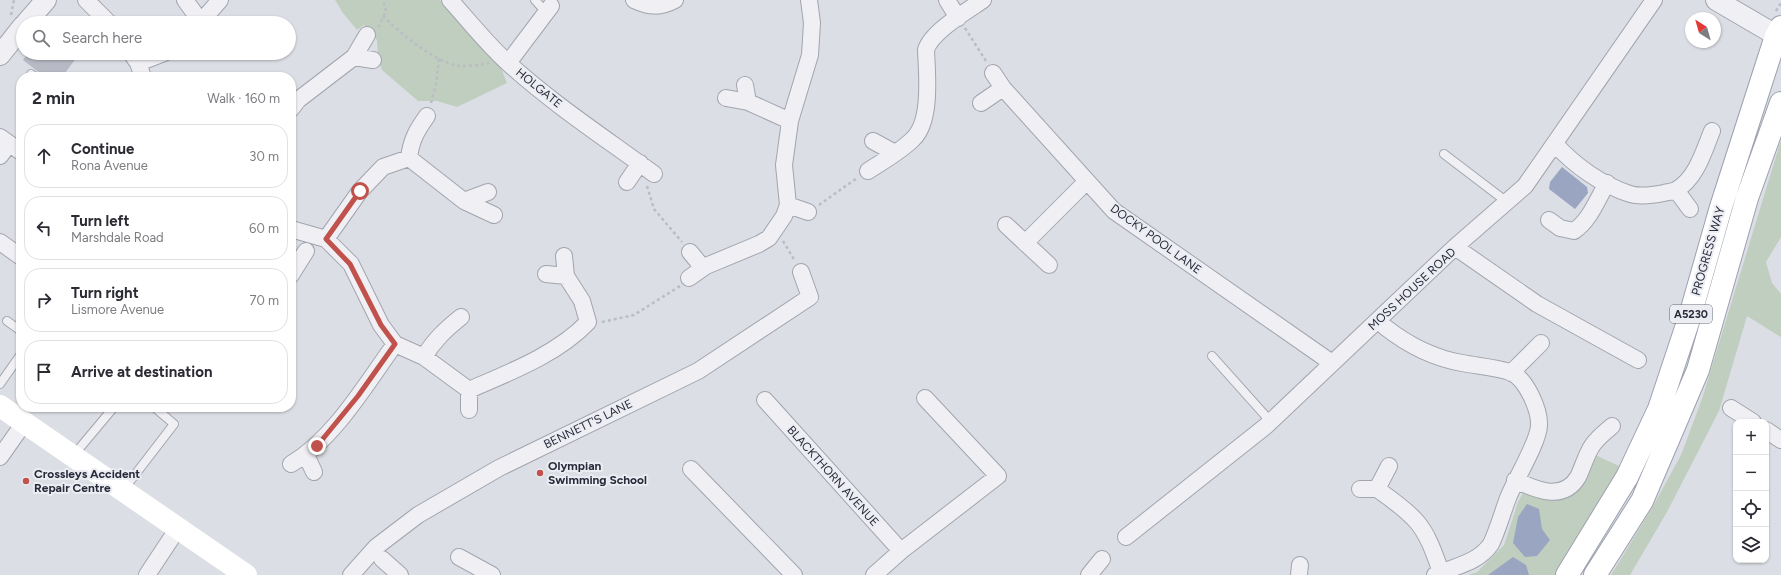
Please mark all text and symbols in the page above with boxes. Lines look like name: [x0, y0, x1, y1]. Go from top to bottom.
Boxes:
north arrow: [1685, 12, 1721, 48]
search box: [16, 16, 296, 60]
icon: search: [30, 27, 52, 49]
text: Search here: [62, 29, 142, 47]
street label: HOLGATE: [513, 65, 565, 111]
text: 2 min: [32, 88, 75, 108]
text: Walk · 160 m: [207, 91, 280, 106]
text: Continue: [71, 140, 134, 158]
icon: ahead: [33, 145, 55, 167]
text: 30 m: [249, 149, 279, 164]
text: Rona Avenue: [71, 158, 148, 173]
route start: [351, 182, 369, 200]
street label: DOCKY POOL LANE: [1108, 201, 1204, 277]
street label: PROGRESS WAY: [1689, 204, 1728, 297]
text: Turn left: [71, 212, 129, 230]
icon: left: [33, 217, 55, 239]
text: 60 m: [249, 221, 279, 236]
text: Marshdale Road: [71, 230, 164, 245]
street label: MOSS HOUSE ROAD: [1365, 245, 1459, 333]
text: Turn right: [71, 284, 139, 302]
icon: right: [33, 289, 55, 311]
text: 70 m: [249, 293, 279, 308]
text: Lismore Avenue: [71, 302, 164, 317]
road number: A5230: [1670, 305, 1712, 323]
icon: arrive: [33, 361, 55, 383]
text: Arrive at destination: [71, 363, 212, 381]
street label: BENNETT'S LANE: [541, 396, 635, 452]
map controls: [1733, 419, 1769, 563]
button: +: [1733, 419, 1769, 455]
street label: BLACKTHORN AVENUE: [784, 423, 882, 529]
route end: [308, 437, 326, 455]
button: −: [1733, 455, 1769, 491]
place label: Olympian Swimming School: [548, 459, 647, 487]
place label: Crossleys Accident Repair Centre: [34, 467, 140, 495]
marker: Olympian Swimming School: [535, 468, 545, 478]
marker: Crossleys Accident Repair Centre: [21, 476, 31, 486]
button: locate: [1733, 491, 1769, 527]
button: layers: [1733, 527, 1769, 563]

